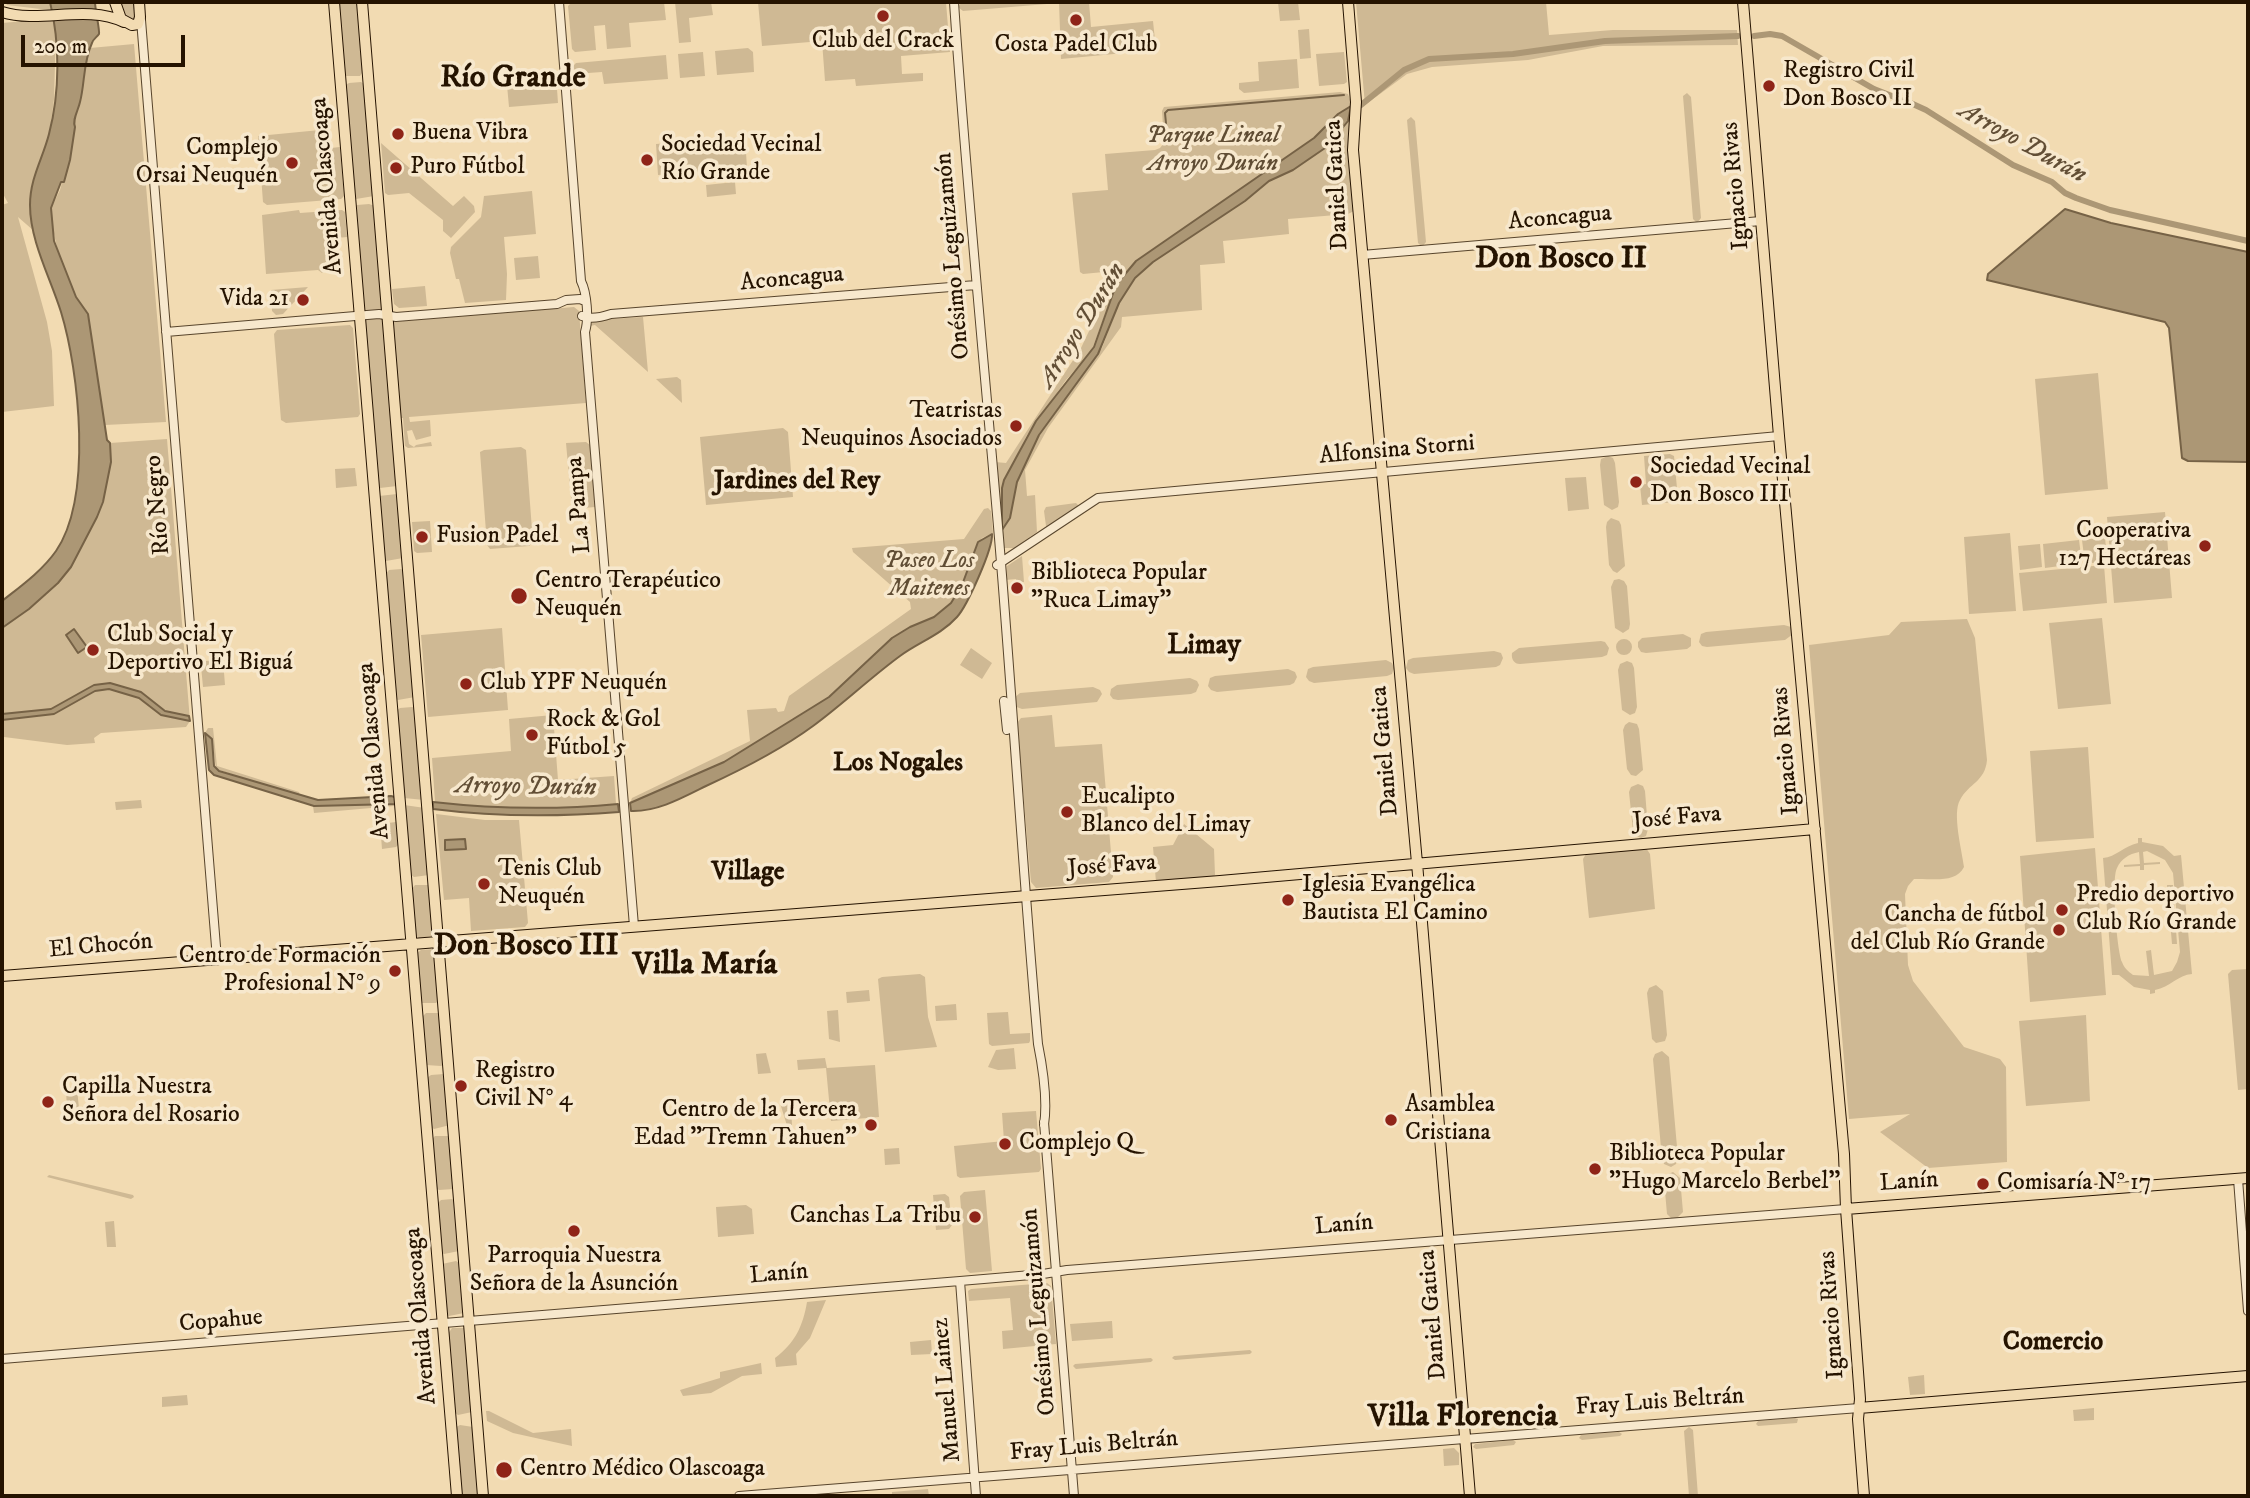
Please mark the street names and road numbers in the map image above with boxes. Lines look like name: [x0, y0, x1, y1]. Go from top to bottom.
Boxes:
street label: Avenida Olascoaga: [306, 96, 350, 276]
street label: Daniel Gatica: [1320, 119, 1356, 251]
street label: Ignacio Rivas: [1717, 121, 1757, 251]
street label: Onésimo Leguizamón: [931, 151, 977, 361]
street label: Aconcagua: [1507, 200, 1613, 238]
street label: Aconcagua: [739, 261, 845, 299]
street label: Alfonsina Storni: [1318, 430, 1476, 472]
street label: Río Negro: [140, 454, 178, 556]
street label: La Pampa: [561, 455, 599, 555]
street label: Avenida Olascoaga: [353, 661, 397, 841]
street label: Daniel Gatica: [1366, 685, 1406, 817]
street label: Ignacio Rivas: [1767, 686, 1807, 816]
street label: José Fava: [1632, 801, 1722, 837]
street label: José Fava: [1067, 850, 1157, 884]
street label: El Chocón: [48, 928, 154, 966]
street label: Lanín: [1879, 1167, 1939, 1199]
street label: Onésimo Leguizamón: [1017, 1207, 1063, 1417]
street label: Lanín: [1313, 1209, 1375, 1243]
street label: Avenida Olascoaga: [400, 1226, 444, 1406]
street label: Daniel Gatica: [1414, 1249, 1454, 1381]
street label: Ignacio Rivas: [1814, 1250, 1852, 1380]
street label: Lanín: [748, 1258, 810, 1292]
street label: Copahue: [178, 1304, 264, 1340]
street label: Manuel Lainez: [927, 1317, 969, 1463]
street label: Fray Luis Beltrán: [1575, 1383, 1745, 1423]
street label: Fray Luis Beltrán: [1009, 1425, 1179, 1469]

